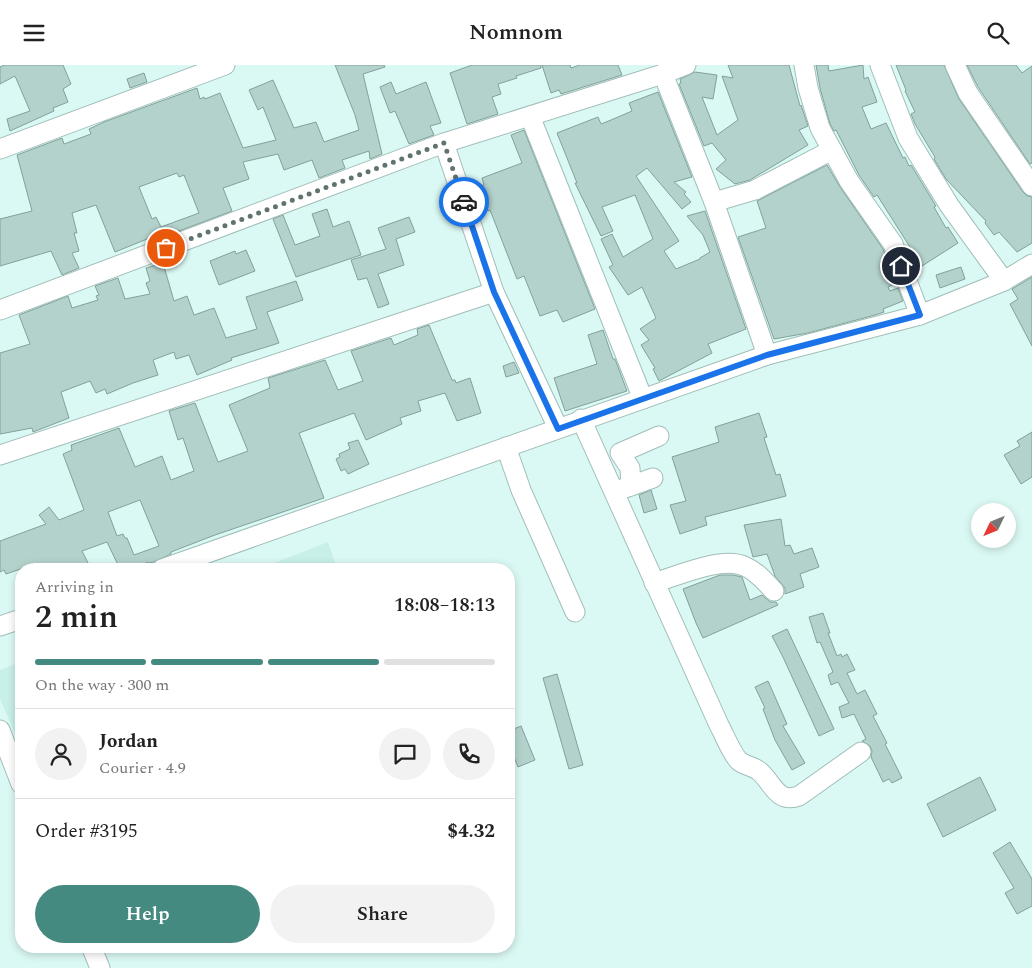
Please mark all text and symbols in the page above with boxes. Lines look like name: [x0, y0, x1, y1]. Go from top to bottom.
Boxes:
text: Nomnom: [469, 16, 563, 49]
icon: menu: [20, 19, 48, 47]
icon: search: [984, 19, 1012, 47]
courier: [439, 177, 489, 227]
icon: car: [450, 188, 478, 216]
pin: [145, 227, 187, 269]
icon: bag: [152, 234, 180, 262]
pin: [880, 245, 922, 287]
icon: home: [887, 252, 915, 280]
north arrow: [971, 503, 1016, 547]
map controls: [971, 503, 1016, 548]
text: Arriving in: [35, 575, 114, 599]
text: 18:08–18:13: [394, 591, 495, 620]
text: 2 min: [35, 593, 118, 642]
text: On the way · 300 m: [35, 673, 169, 697]
text: Jordan: [99, 727, 158, 756]
button: person: [35, 728, 87, 780]
button: chat: [379, 728, 431, 780]
button: phone: [443, 728, 495, 780]
text: Courier · 4.9: [99, 756, 186, 780]
text: Order #3195: [35, 817, 138, 846]
text: $4.32: [447, 817, 495, 846]
button: Help: [35, 885, 260, 943]
button: Share: [270, 885, 495, 943]

